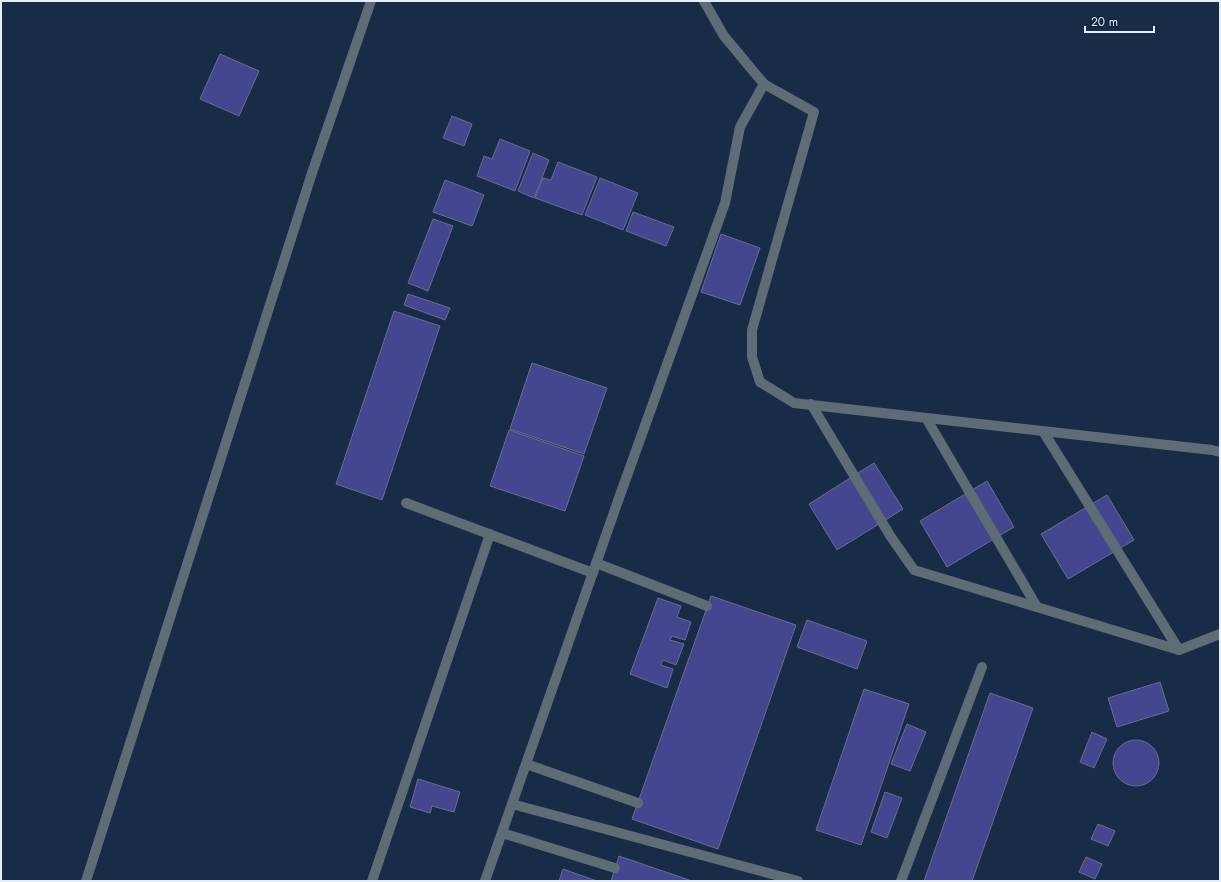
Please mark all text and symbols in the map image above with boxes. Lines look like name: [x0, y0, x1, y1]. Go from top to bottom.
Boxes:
scale bar: [1085, 8, 1154, 34]
text: 20 m: [1091, 13, 1118, 31]

